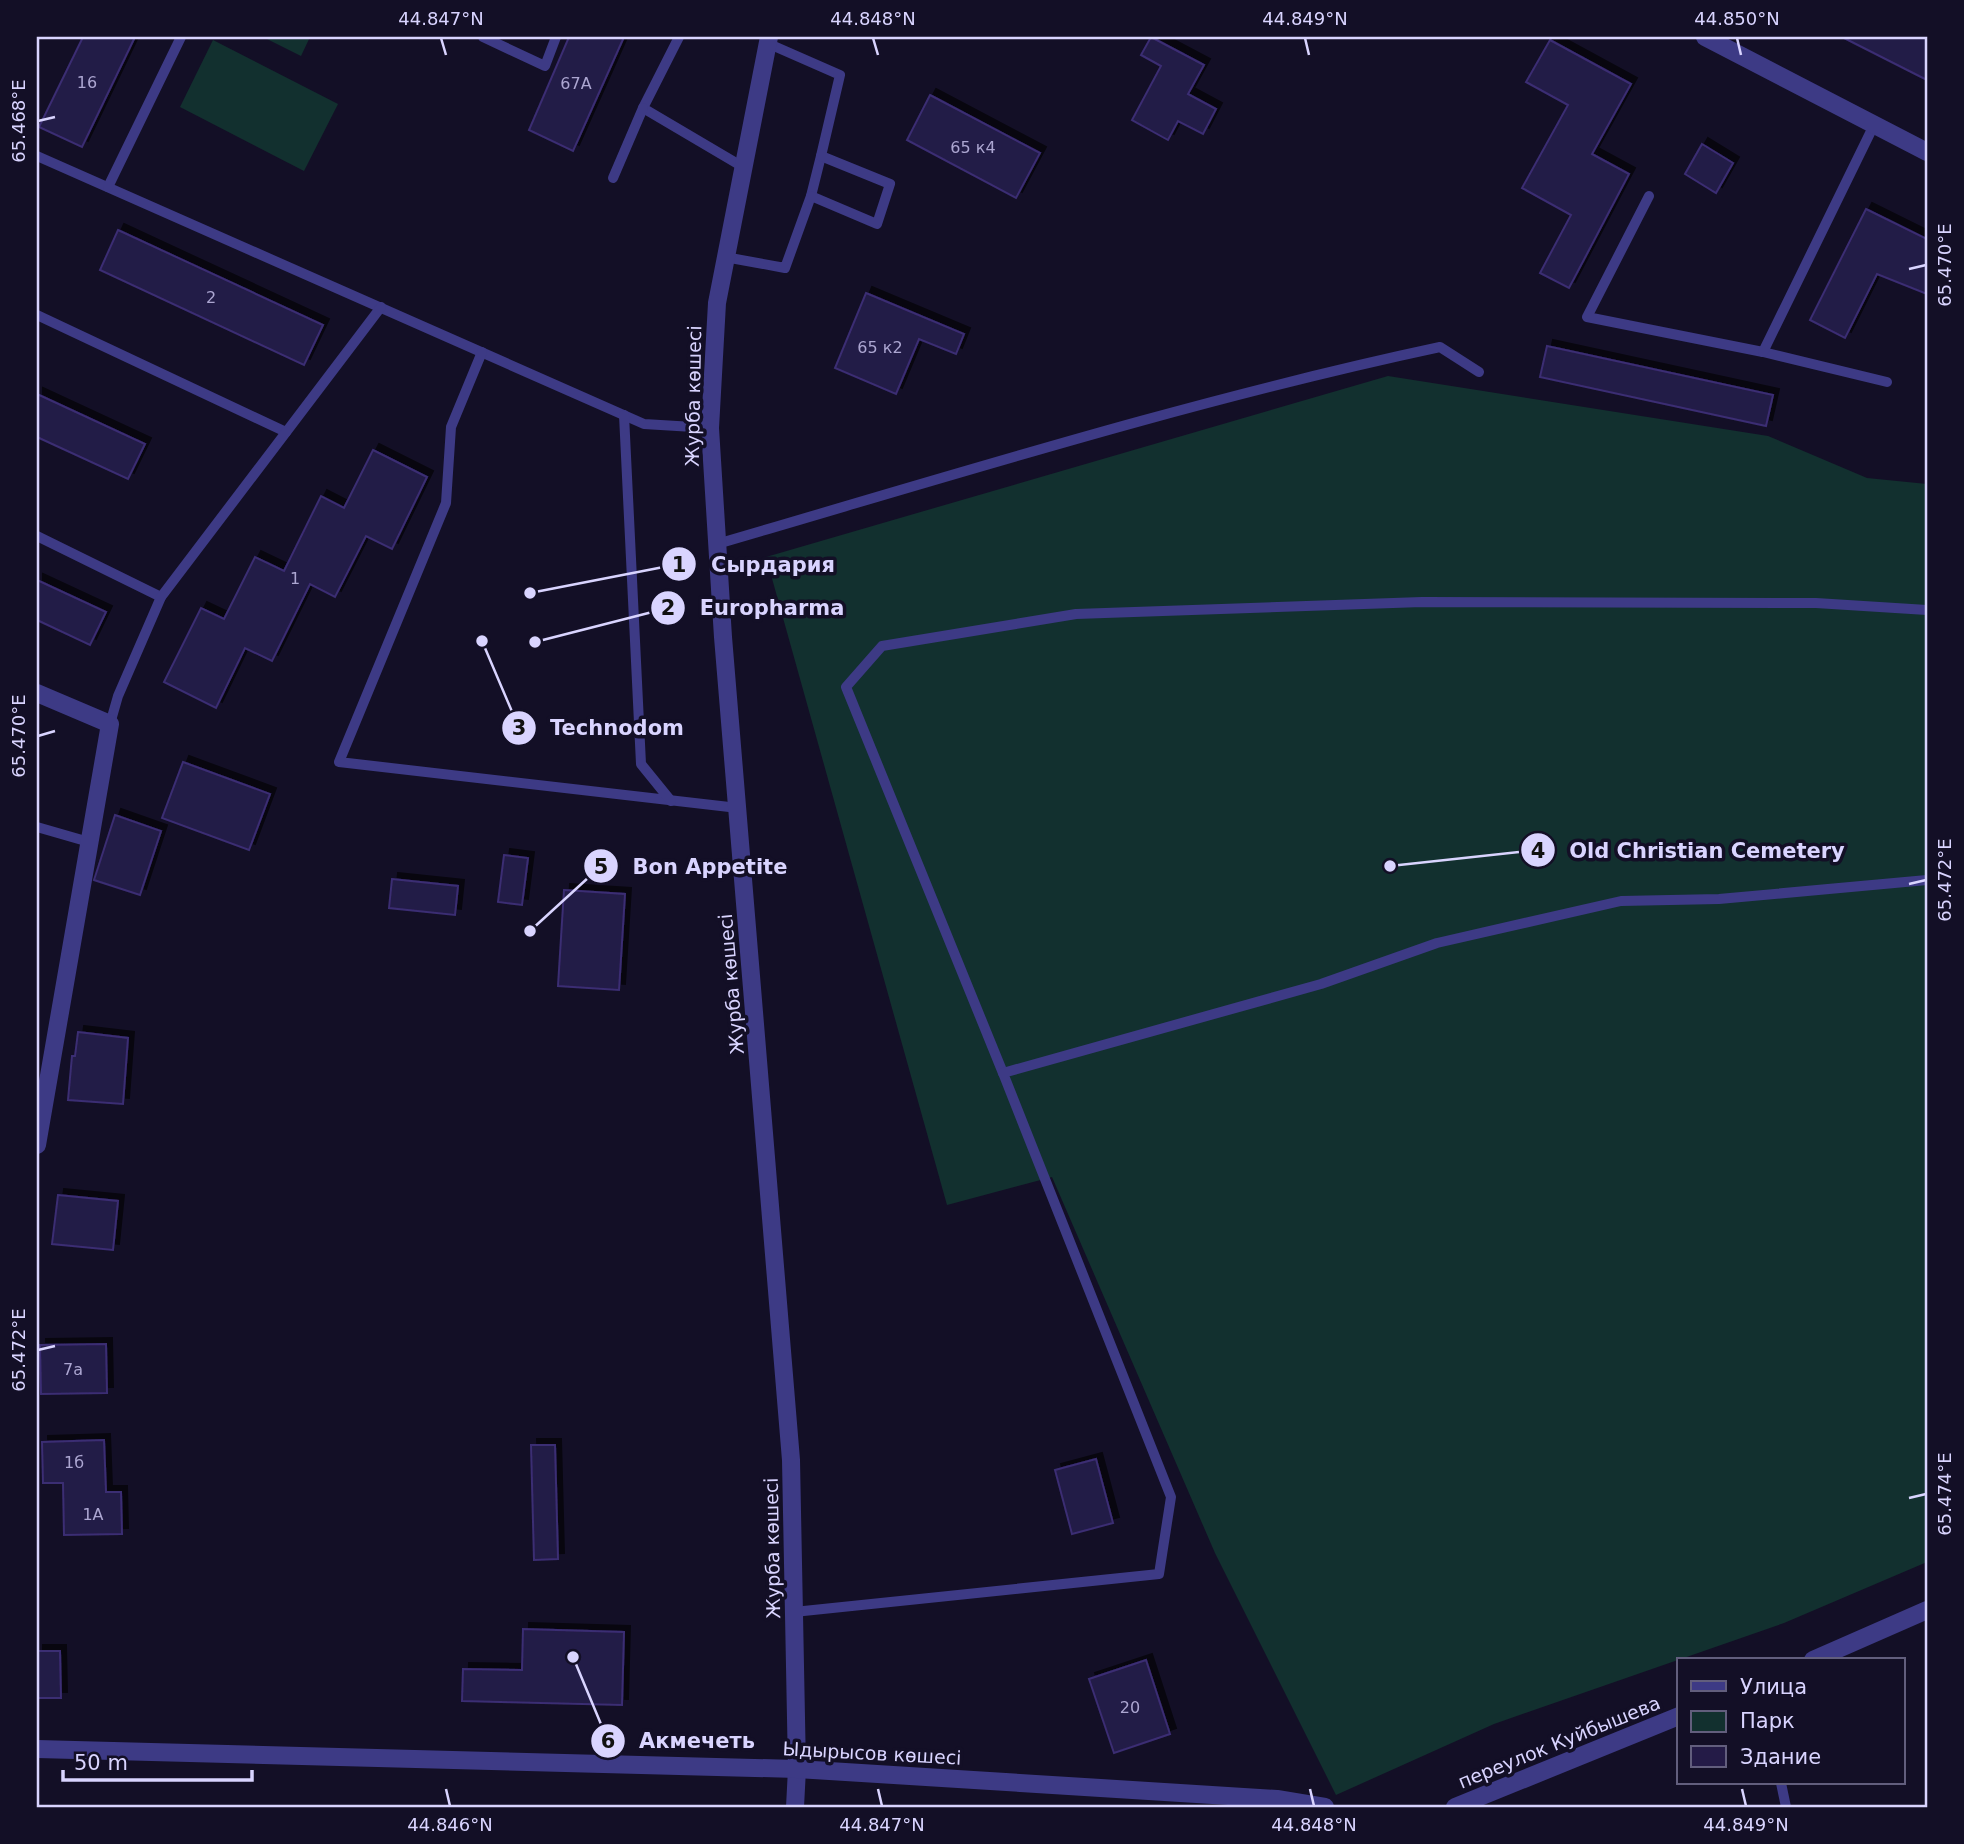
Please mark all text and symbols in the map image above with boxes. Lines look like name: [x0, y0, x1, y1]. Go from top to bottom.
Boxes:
text: 44.847°N: [398, 8, 484, 29]
text: 44.848°N: [830, 8, 916, 29]
text: 44.849°N: [1262, 8, 1348, 29]
text: 44.850°N: [1694, 8, 1780, 29]
house number: 16: [77, 73, 97, 92]
house number: 67А: [560, 74, 592, 93]
text: 65.468°E: [8, 79, 29, 163]
house number: 65 к4: [950, 138, 996, 157]
text: 65.470°E: [1934, 223, 1955, 307]
house number: 2: [206, 288, 216, 307]
street label: Журба көшесі: [681, 325, 705, 467]
house number: 65 к2: [857, 338, 903, 357]
callout: Сырдария: [662, 543, 848, 585]
text: 1: [672, 553, 686, 577]
text: Сырдария: [711, 553, 835, 577]
house number: 1: [290, 569, 300, 588]
callout: Europharma: [650, 587, 858, 629]
text: 2: [661, 596, 675, 620]
text: Europharma: [700, 596, 844, 620]
text: 65.470°E: [8, 694, 29, 778]
callout: Technodom: [501, 707, 698, 749]
text: 3: [512, 716, 526, 740]
text: Technodom: [550, 716, 684, 740]
callout: Old Christian Cemetery: [1521, 829, 1859, 871]
text: 65.472°E: [1934, 838, 1955, 922]
text: 4: [1531, 839, 1545, 863]
text: Old Christian Cemetery: [1569, 839, 1845, 863]
callout: Bon Appetite: [584, 845, 802, 887]
text: 5: [594, 855, 608, 879]
text: Bon Appetite: [633, 855, 787, 879]
street label: Журба көшесі: [714, 913, 748, 1055]
text: 65.472°E: [8, 1308, 29, 1392]
house number: 7а: [63, 1360, 83, 1379]
text: 65.474°E: [1934, 1452, 1955, 1536]
house number: 1б: [64, 1453, 84, 1472]
street label: Журба көшесі: [760, 1477, 784, 1619]
house number: 1А: [82, 1505, 104, 1524]
legend: [1677, 1658, 1904, 1784]
text: Улица: [1740, 1675, 1807, 1699]
street label: переулок Куйбышева: [1455, 1691, 1663, 1793]
house number: 20: [1120, 1698, 1140, 1717]
text: Парк: [1740, 1709, 1795, 1733]
callout: Акмечеть: [590, 1720, 769, 1762]
text: 6: [601, 1729, 615, 1753]
text: Акмечеть: [639, 1729, 755, 1753]
street label: Ыдырысов көшесі: [782, 1737, 962, 1769]
scale bar: [63, 1739, 252, 1783]
text: Здание: [1740, 1745, 1821, 1769]
text: 50 m: [74, 1751, 128, 1775]
text: 44.846°N: [407, 1814, 493, 1835]
text: 44.847°N: [839, 1814, 925, 1835]
text: 44.848°N: [1271, 1814, 1357, 1835]
text: 44.849°N: [1703, 1814, 1789, 1835]

